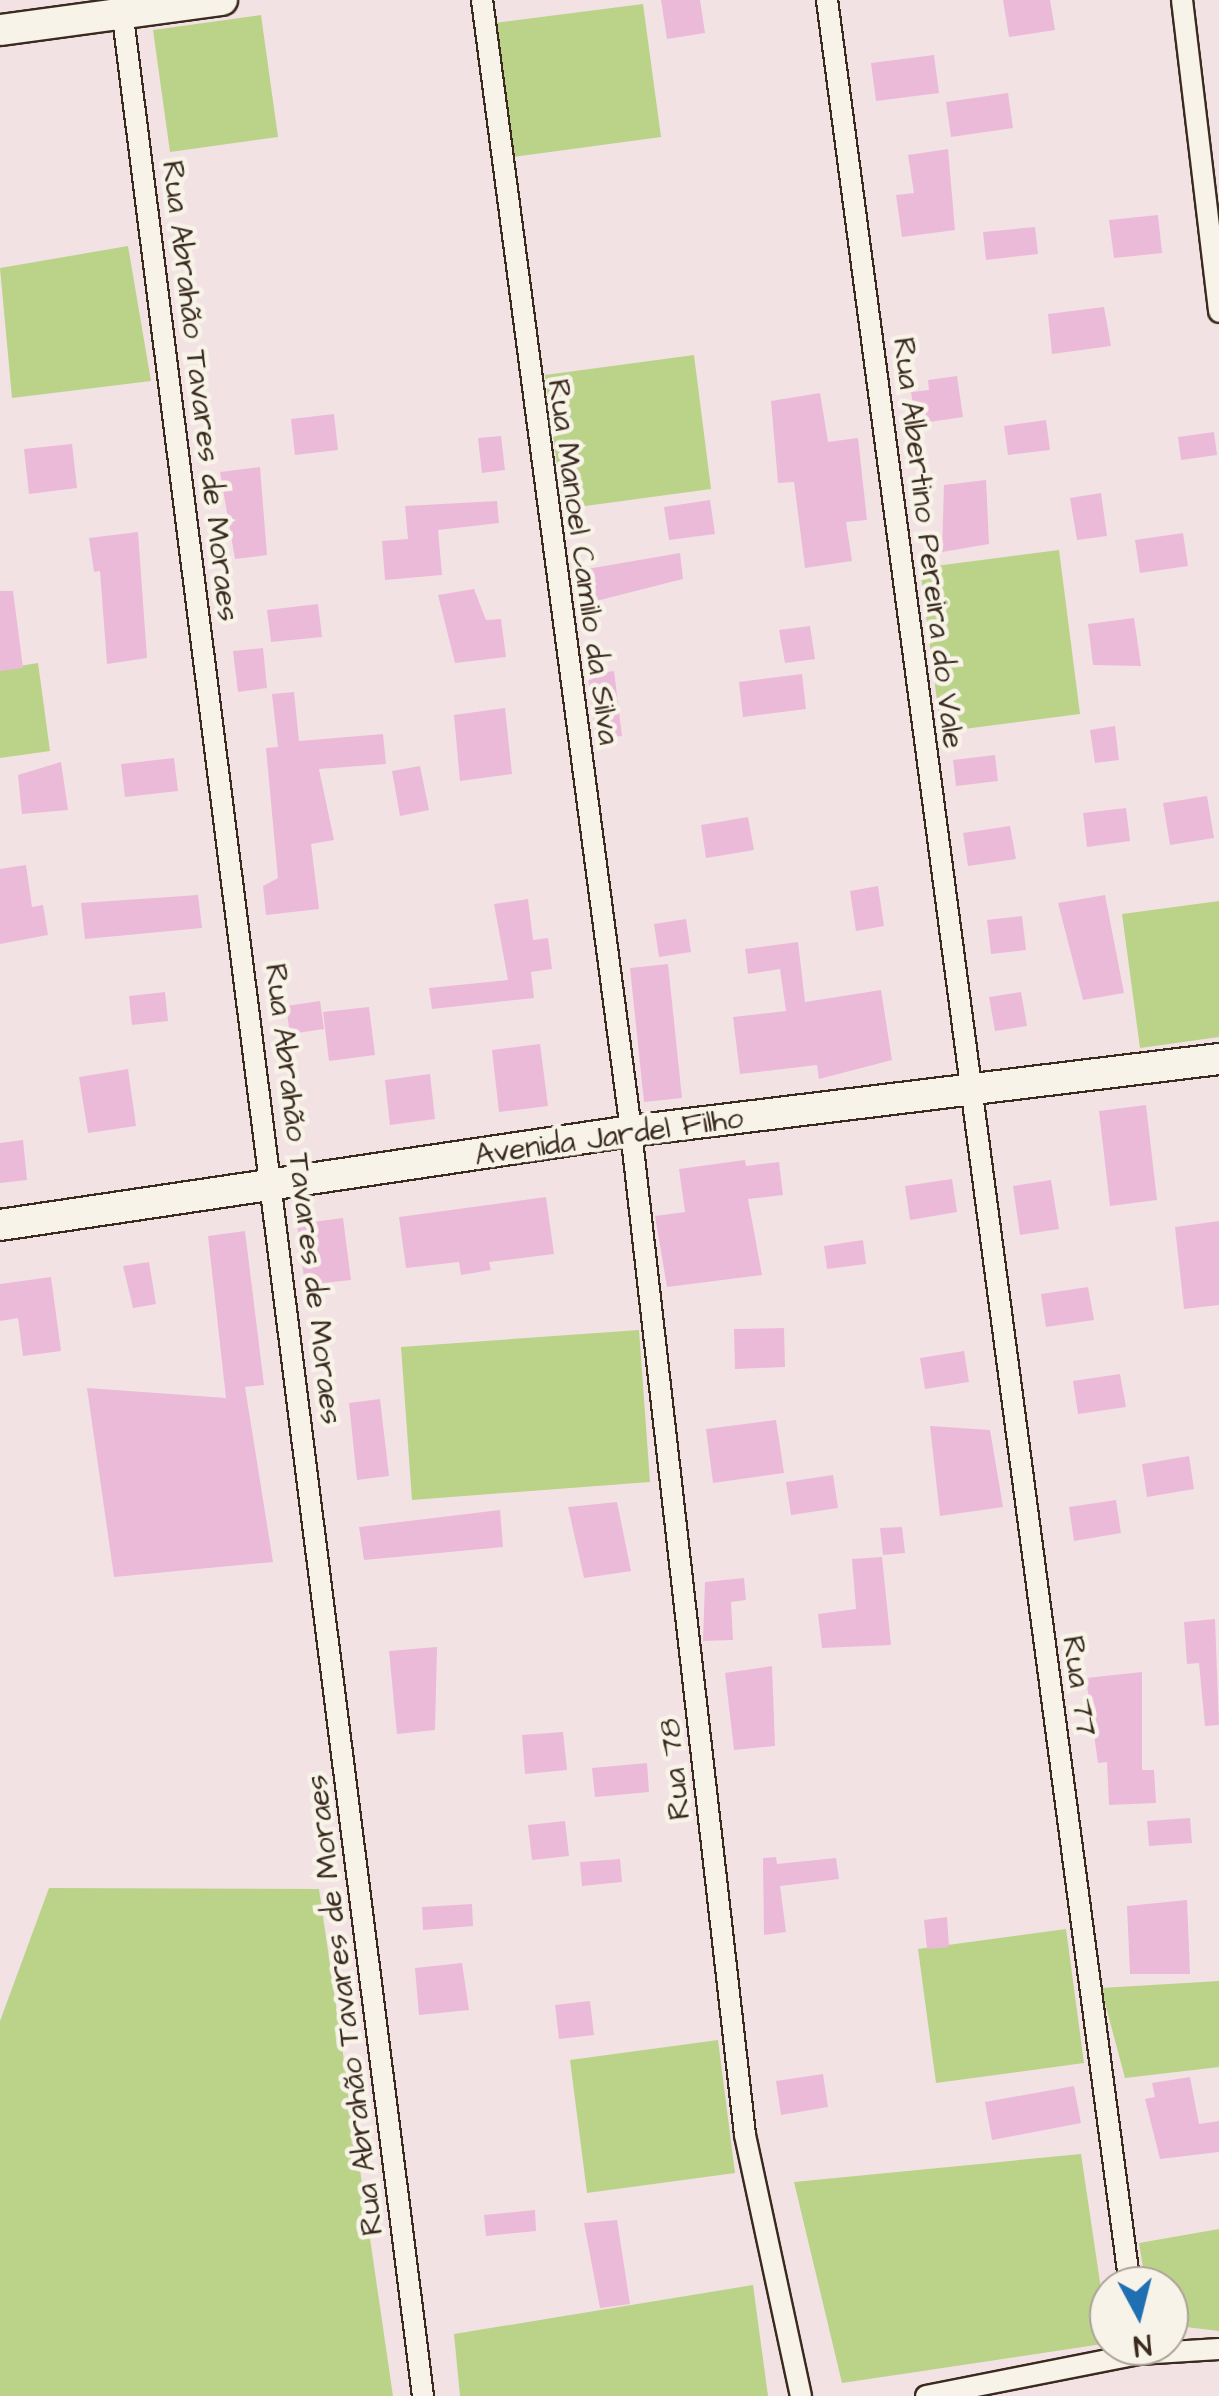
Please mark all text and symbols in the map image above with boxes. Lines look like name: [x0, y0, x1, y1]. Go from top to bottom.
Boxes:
street label: Rua Abrahão Tavares de Moraes: [154, 159, 246, 623]
street label: Rua Albertino Pereira do Vale: [885, 335, 971, 751]
street label: Rua Manoel Camilo da Silva: [540, 377, 626, 747]
street label: Rua Abrahão Tavares de Moraes: [257, 962, 349, 1426]
street label: Avenida Jardel Filho: [472, 1100, 746, 1174]
street label: Rua 77: [1054, 1634, 1104, 1738]
street label: Rua 78: [652, 1716, 698, 1822]
street label: Rua Abrahão Tavares de Moraes: [299, 1773, 391, 2237]
north arrow: [1089, 2266, 1189, 2366]
text: N: [1131, 2324, 1154, 2365]

